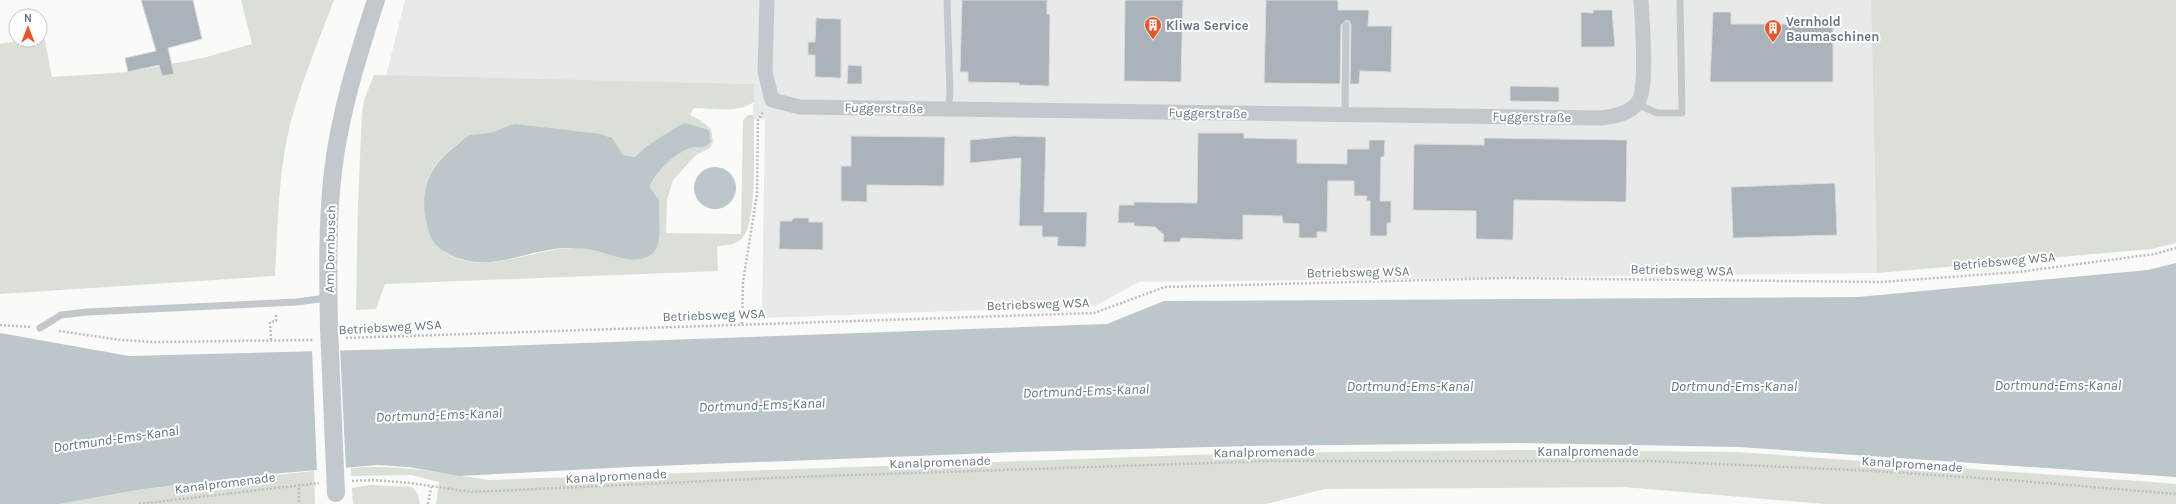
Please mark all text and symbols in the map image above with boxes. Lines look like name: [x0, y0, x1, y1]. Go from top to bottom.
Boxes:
north arrow: [8, 8, 48, 48]
text: N: [24, 12, 32, 25]
place label: Vernhold Baumaschinen: [1786, 14, 1879, 44]
building icon: Kliwa Service: [1143, 15, 1163, 40]
place label: Kliwa Service: [1166, 18, 1249, 33]
building icon: Vernhold Baumaschinen: [1763, 18, 1783, 43]
street label: Fuggerstraße: [845, 100, 924, 116]
street label: Fuggerstraße: [1169, 105, 1248, 121]
street label: Fuggerstraße: [1493, 109, 1572, 125]
street label: Am Dornbusch: [322, 205, 338, 293]
street label: Betriebsweg WSA: [1952, 249, 2056, 273]
street label: Betriebsweg WSA: [1630, 262, 1734, 278]
street label: Betriebsweg WSA: [1306, 264, 1410, 280]
street label: Betriebsweg WSA: [986, 295, 1090, 313]
street label: Betriebsweg WSA: [662, 306, 766, 324]
street label: Betriebsweg WSA: [338, 317, 442, 337]
water label: Dortmund-Ems-Kanal: [1995, 377, 2122, 394]
water label: Dortmund-Ems-Kanal: [1347, 378, 1474, 395]
water label: Dortmund-Ems-Kanal: [1671, 378, 1798, 395]
water label: Dortmund-Ems-Kanal: [1023, 380, 1150, 402]
water label: Dortmund-Ems-Kanal: [699, 394, 826, 416]
water label: Dortmund-Ems-Kanal: [376, 404, 503, 426]
water label: Dortmund-Ems-Kanal: [52, 422, 180, 456]
street label: Kanalpromenade: [1213, 444, 1315, 460]
street label: Kanalpromenade: [1537, 444, 1639, 459]
street label: Kanalpromenade: [889, 453, 991, 471]
street label: Kanalpromenade: [1861, 453, 1963, 475]
street label: Kanalpromenade: [565, 466, 667, 486]
street label: Kanalpromenade: [174, 469, 277, 497]

